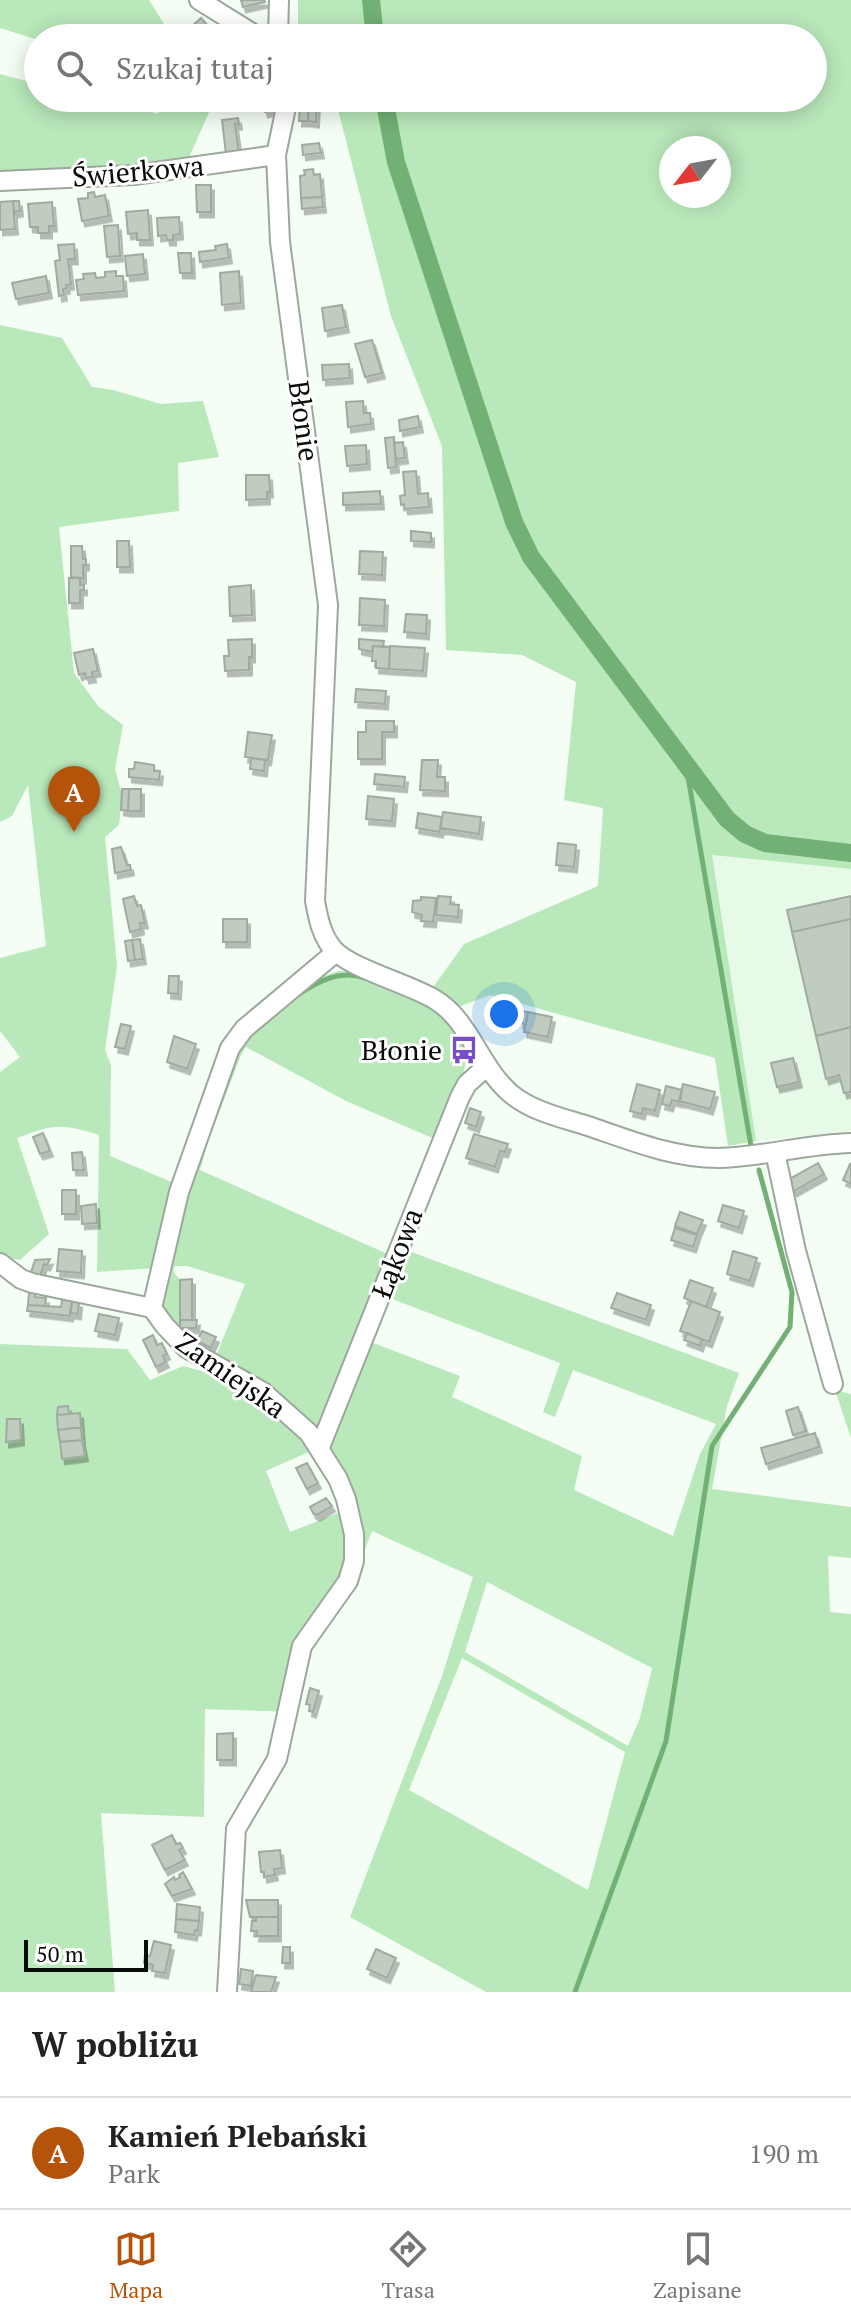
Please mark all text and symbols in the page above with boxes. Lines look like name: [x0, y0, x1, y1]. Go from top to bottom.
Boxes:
search box: [24, 24, 827, 112]
icon: search: [52, 46, 96, 90]
text: Szukaj tutaj: [116, 48, 274, 88]
north arrow: [659, 136, 731, 208]
street label: Świerkowa: [70, 146, 206, 195]
street label: Błonie: [281, 378, 328, 464]
pin: A: [48, 766, 100, 832]
your location: [484, 994, 524, 1034]
place label: Błonie: [361, 1031, 442, 1068]
bus stop icon: Błonie: [449, 1035, 479, 1065]
street label: Łąkowa: [363, 1203, 431, 1303]
street label: Zamiejska: [169, 1323, 294, 1426]
scale bar: [24, 1936, 148, 1972]
text: 50 m: [36, 1939, 84, 1968]
text: W pobliżu: [32, 2022, 198, 2067]
text: Kamień Plebański: [108, 2116, 367, 2156]
text: A: [49, 2136, 67, 2170]
text: 190 m: [749, 2136, 819, 2170]
text: Park: [108, 2156, 160, 2190]
tab: Mapa: [109, 2227, 163, 2304]
tab: Trasa: [382, 2227, 435, 2304]
tab: Zapisane: [653, 2227, 742, 2304]

